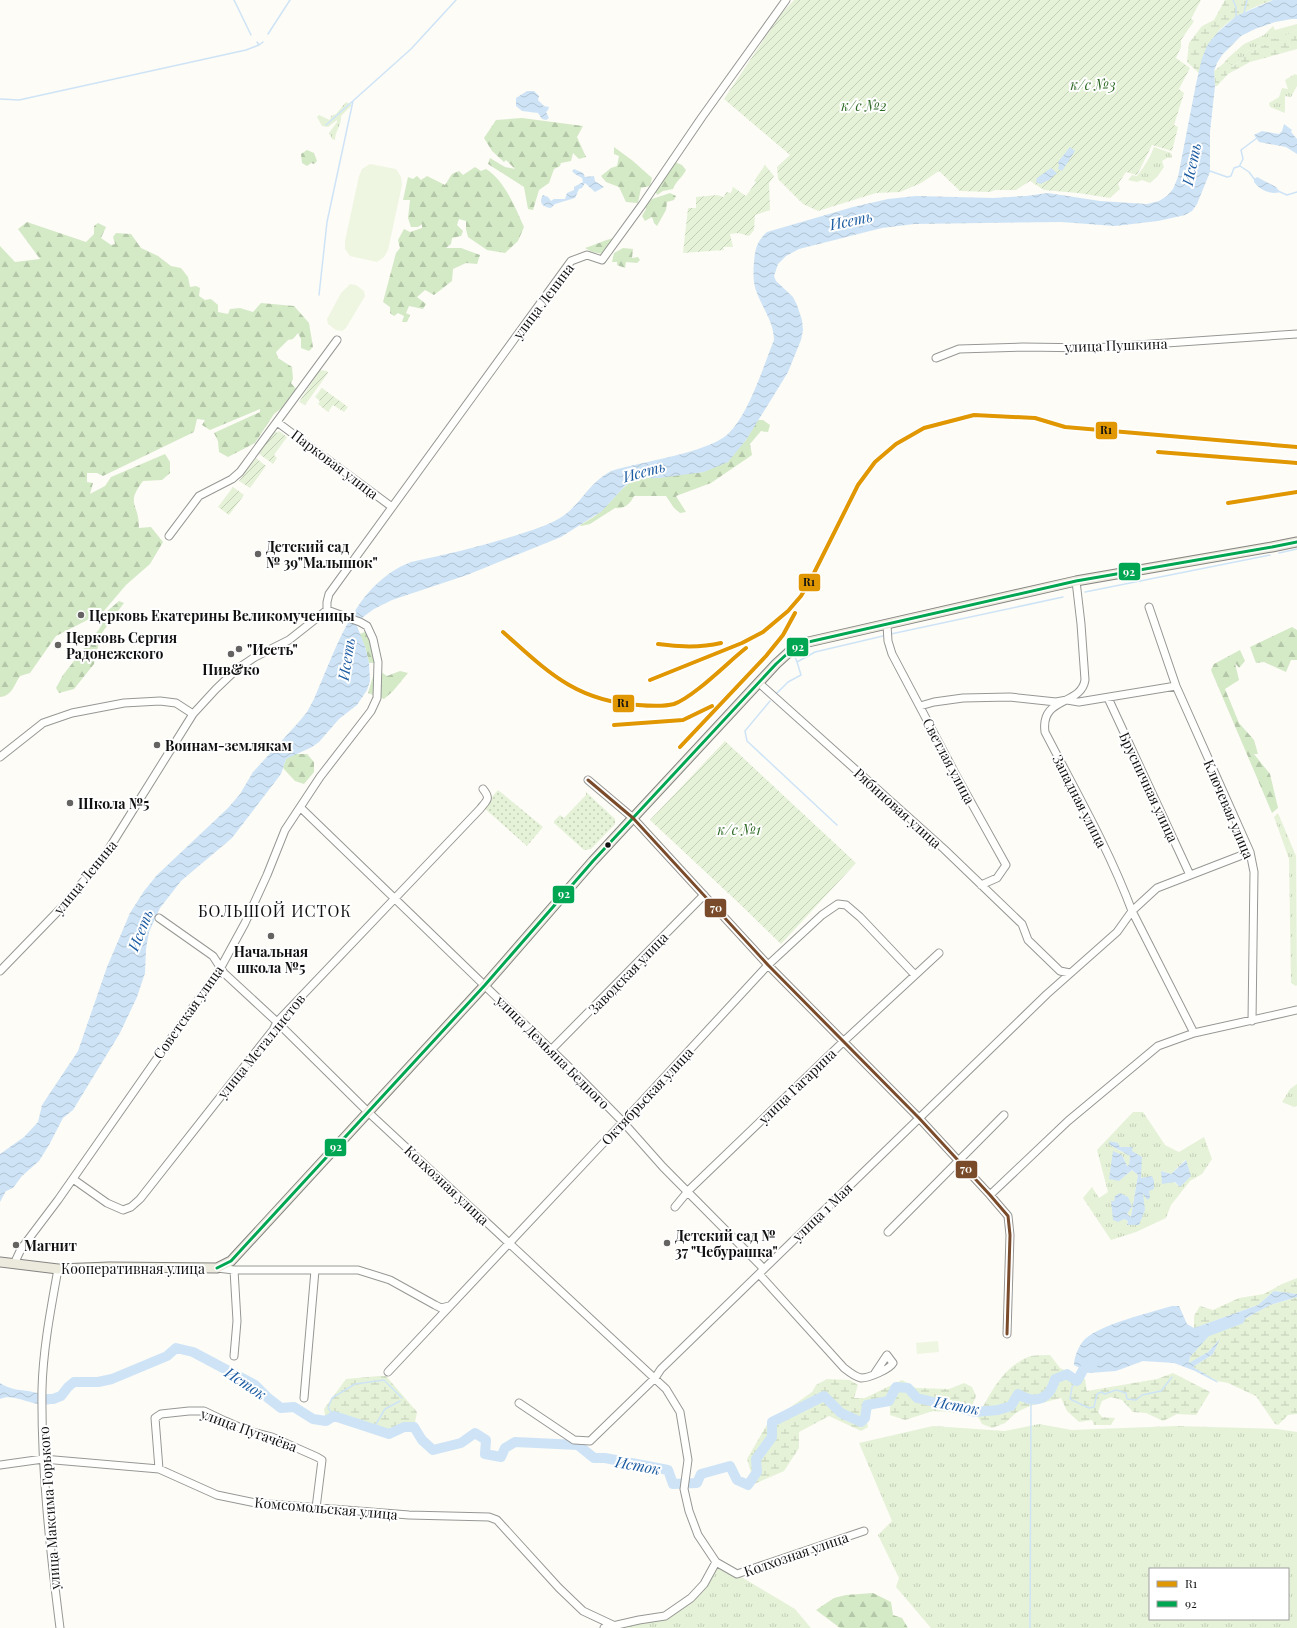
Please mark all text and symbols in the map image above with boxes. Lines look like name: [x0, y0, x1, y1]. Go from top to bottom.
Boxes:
park label: к/с №3: [1070, 75, 1116, 94]
park label: к/с №2: [841, 96, 887, 115]
water label: Исеть: [1177, 141, 1205, 188]
water label: Исеть: [827, 206, 874, 234]
street label: улица Ленина: [508, 259, 578, 344]
street label: улица Пушкина: [1063, 334, 1168, 356]
line badge: R1: [1095, 421, 1118, 440]
text: R1: [1100, 422, 1112, 437]
street label: Парковая улица: [288, 425, 382, 503]
water label: Исеть: [620, 456, 667, 487]
place label: Детский сад № 39"Малышок": [266, 537, 378, 572]
marker: Детский сад № 39"Малышок": [253, 549, 263, 559]
line badge: 92: [1118, 562, 1141, 581]
text: 92: [1123, 564, 1135, 579]
line badge: R1: [798, 573, 821, 592]
text: R1: [803, 574, 815, 589]
place label: Церковь Екатерины Великомученицы: [89, 606, 355, 625]
marker: Церковь Екатерины Великомученицы: [76, 610, 86, 620]
place label: Церковь Сергия Радонежского: [66, 628, 177, 663]
water label: Исеть: [333, 636, 359, 683]
line badge: 92: [786, 637, 809, 657]
text: 92: [792, 639, 804, 654]
marker: Церковь Сергия Радонежского: [53, 640, 63, 650]
place label: "Исеть": [247, 640, 298, 659]
marker: "Исеть": [234, 644, 244, 654]
marker: Пив&ко: [226, 649, 236, 659]
place label: Пив&ко: [202, 660, 260, 679]
line badge: R1: [612, 694, 635, 713]
text: R1: [617, 695, 629, 710]
street label: Светлая улица: [918, 715, 980, 807]
street label: Брусничная улица: [1115, 729, 1183, 845]
place label: Воинам-землякам: [165, 736, 292, 755]
marker: Воинам-землякам: [152, 740, 162, 750]
street label: Западная улица: [1048, 751, 1112, 851]
street label: Ключевая улица: [1200, 756, 1259, 862]
street label: Рябиновая улица: [850, 764, 946, 852]
place label: Школа №5: [78, 794, 150, 813]
marker: Школа №5: [65, 798, 75, 808]
park label: к/с №1: [717, 820, 761, 839]
street label: улица Ленина: [48, 836, 121, 919]
unlabelled marker: [603, 840, 613, 850]
line badge: 92: [552, 885, 575, 904]
text: 92: [558, 886, 570, 901]
line badge: 70: [704, 898, 727, 918]
district label: БОЛЬШОЙ ИСТОК: [198, 900, 352, 921]
text: 70: [710, 900, 722, 915]
water label: Исеть: [122, 906, 157, 955]
street label: Заводская улица: [584, 928, 672, 1018]
marker: Начальная школа №5: [266, 931, 276, 941]
place label: Начальная школа №5: [234, 942, 308, 977]
street label: Советская улица: [149, 961, 227, 1063]
street label: улица Металлистов: [212, 989, 309, 1103]
street label: улица Демьяна Бедного: [491, 990, 614, 1113]
street label: Октябрьская улица: [597, 1043, 697, 1149]
street label: улица Гагарина: [753, 1044, 840, 1129]
line badge: 92: [324, 1138, 347, 1157]
text: 92: [330, 1139, 342, 1154]
street label: Колхозная улица: [401, 1141, 493, 1229]
line badge: 70: [955, 1160, 978, 1179]
text: 70: [960, 1161, 972, 1176]
street label: улица 1 Мая: [787, 1178, 856, 1246]
place label: Детский сад № 37 "Чебурашка": [675, 1226, 778, 1261]
place label: Магнит: [24, 1236, 77, 1255]
marker: Детский сад № 37 "Чебурашка": [662, 1238, 672, 1248]
marker: Магнит: [11, 1240, 21, 1250]
street label: Кооперативная улица: [61, 1259, 205, 1278]
water label: Исток: [221, 1362, 271, 1404]
water label: Исток: [932, 1391, 981, 1419]
street label: улица Пугачёва: [197, 1403, 300, 1456]
street label: улица Максима Горького: [34, 1425, 64, 1591]
water label: Исток: [613, 1451, 662, 1479]
street label: Комсомольская улица: [254, 1492, 398, 1524]
street label: Колхозная улица: [741, 1527, 851, 1581]
legend: [1149, 1568, 1289, 1620]
text: R1: [1185, 1575, 1198, 1591]
text: 92: [1185, 1595, 1197, 1611]

